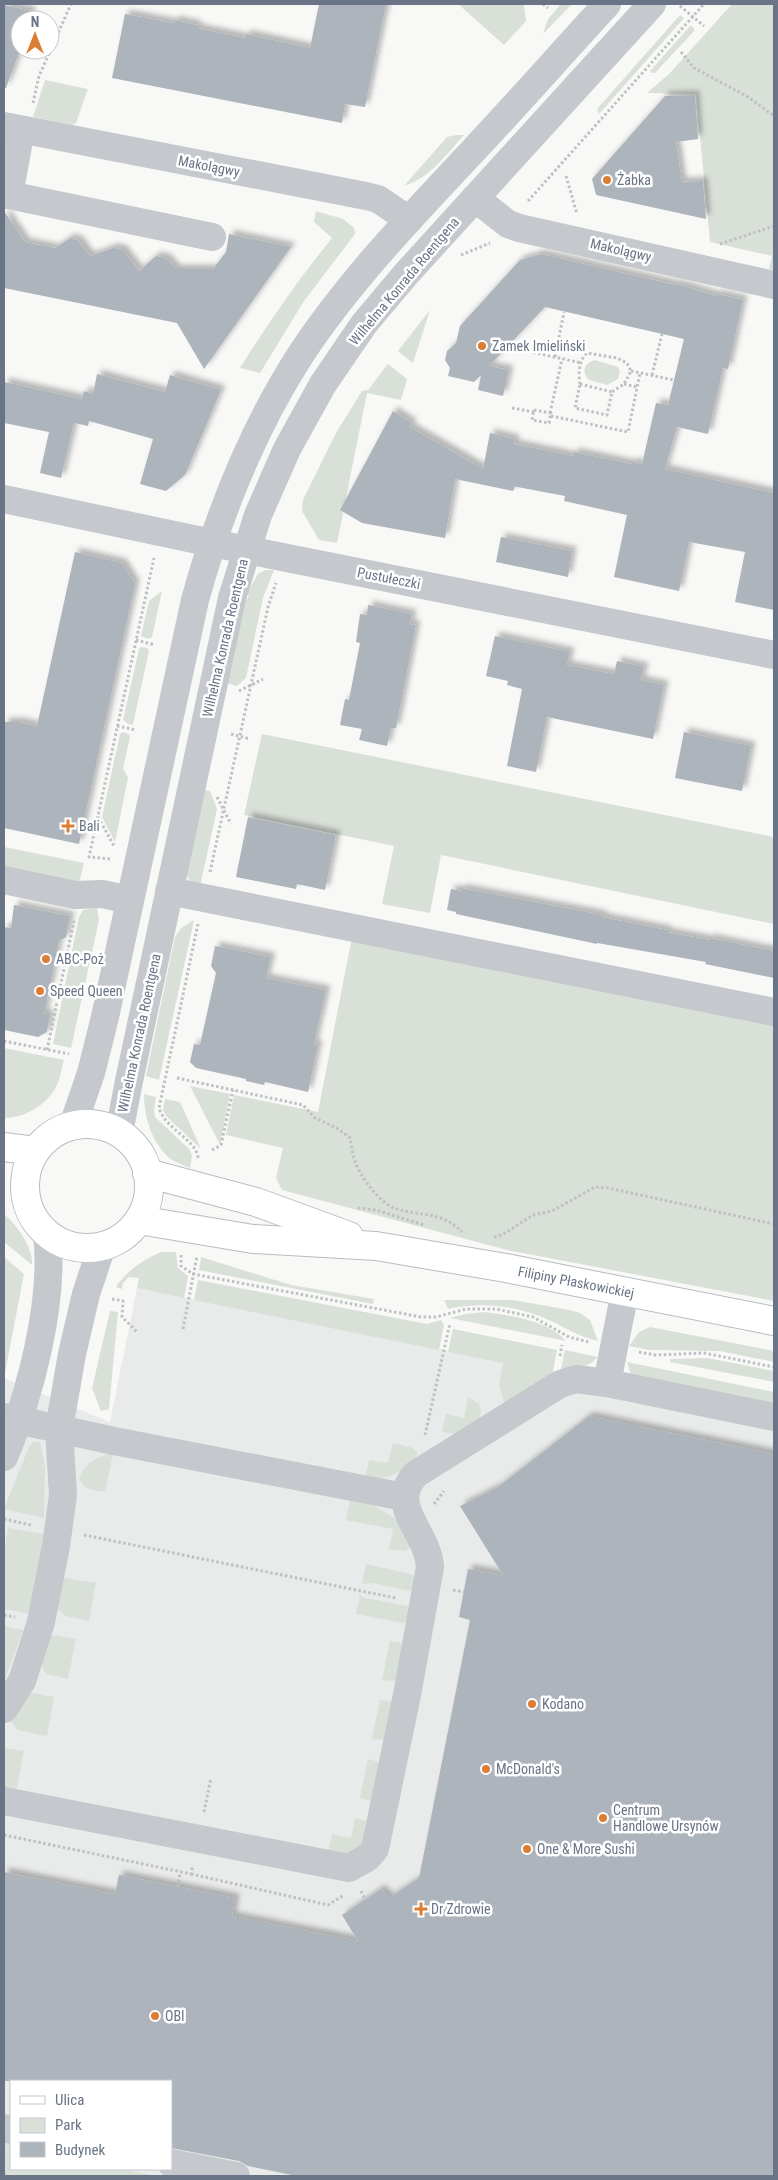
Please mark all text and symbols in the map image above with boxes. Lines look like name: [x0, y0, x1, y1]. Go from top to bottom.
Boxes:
north arrow: [10, 10, 60, 60]
text: N: [31, 14, 39, 30]
street label: Makolągwy: [177, 152, 241, 180]
place label: Żabka: [617, 172, 651, 188]
marker: Żabka: [601, 174, 613, 186]
street label: Wilhelma Konrada Roentgena: [346, 214, 462, 348]
street label: Makolągwy: [589, 235, 653, 265]
place label: Zamek Imieliński: [492, 338, 586, 354]
marker: Zamek Imieliński: [476, 340, 488, 352]
street label: Wilhelma Konrada Roentgena: [199, 557, 251, 719]
street label: Pustułeczki: [356, 564, 422, 592]
place label: Bali: [79, 818, 100, 834]
marker: Bali: [61, 819, 75, 833]
place label: ABC-Poż: [56, 951, 104, 967]
street label: Wilhelma Konrada Roentgena: [114, 952, 164, 1114]
marker: ABC-Poż: [40, 953, 52, 965]
place label: Speed Queen: [50, 983, 123, 999]
marker: Speed Queen: [34, 985, 46, 997]
street label: Filipiny Płaskowickiej: [517, 1263, 635, 1301]
place label: Kodano: [542, 1696, 584, 1712]
marker: Kodano: [526, 1698, 538, 1710]
place label: McDonald's: [496, 1761, 560, 1777]
marker: McDonald's: [480, 1763, 492, 1775]
place label: Centrum Handlowe Ursynów: [613, 1802, 718, 1834]
marker: Centrum Handlowe Ursynów: [597, 1812, 609, 1824]
place label: One & More Sushi: [537, 1841, 635, 1857]
marker: One & More Sushi: [521, 1843, 533, 1855]
place label: Dr Zdrowie: [431, 1901, 491, 1917]
marker: Dr Zdrowie: [415, 1903, 427, 1915]
place label: OBI: [165, 2008, 185, 2024]
marker: OBI: [149, 2010, 161, 2022]
legend: [10, 2080, 172, 2170]
text: Ulica: [55, 2091, 84, 2109]
text: Park: [55, 2116, 82, 2134]
text: Budynek: [55, 2141, 105, 2159]

